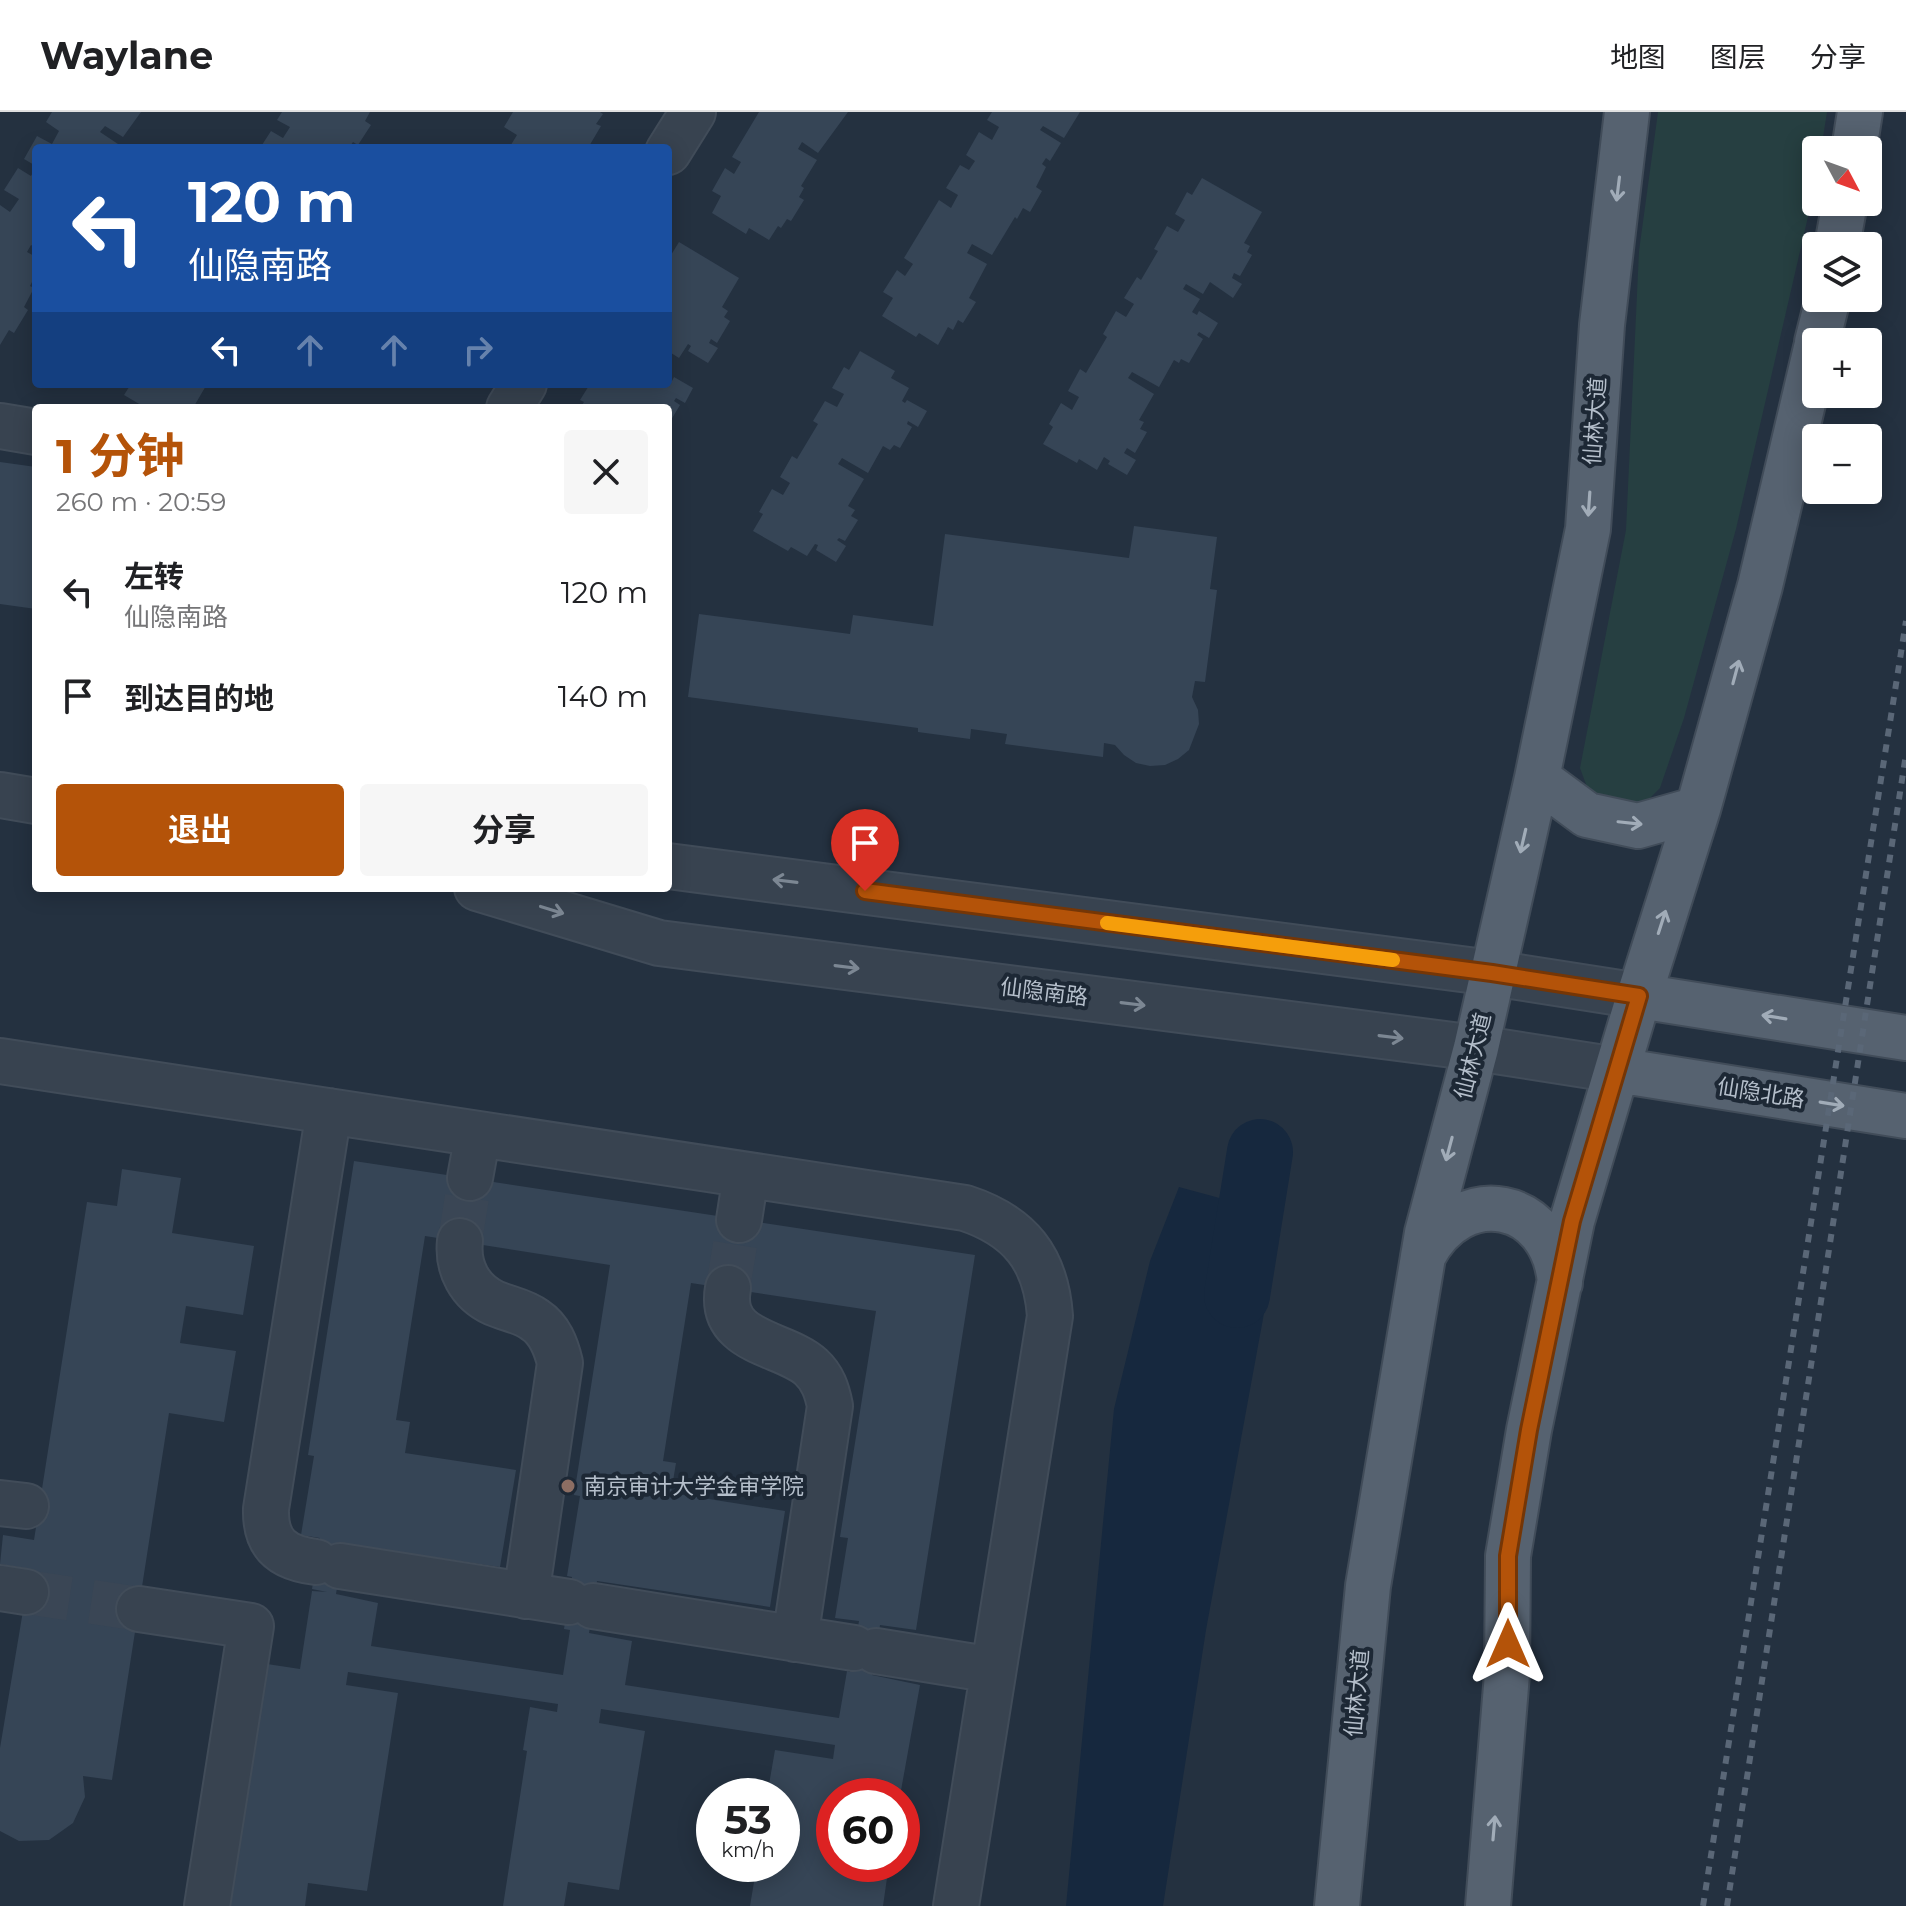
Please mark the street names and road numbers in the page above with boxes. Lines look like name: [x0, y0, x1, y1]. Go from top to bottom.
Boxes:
street label: 仙林大道: [1578, 376, 1612, 466]
street label: 仙隐南路: [999, 973, 1089, 1011]
street label: 仙林大道: [1449, 1010, 1497, 1102]
street label: 仙隐北路: [1715, 1073, 1807, 1113]
street label: 仙林大道: [1340, 1648, 1374, 1738]

